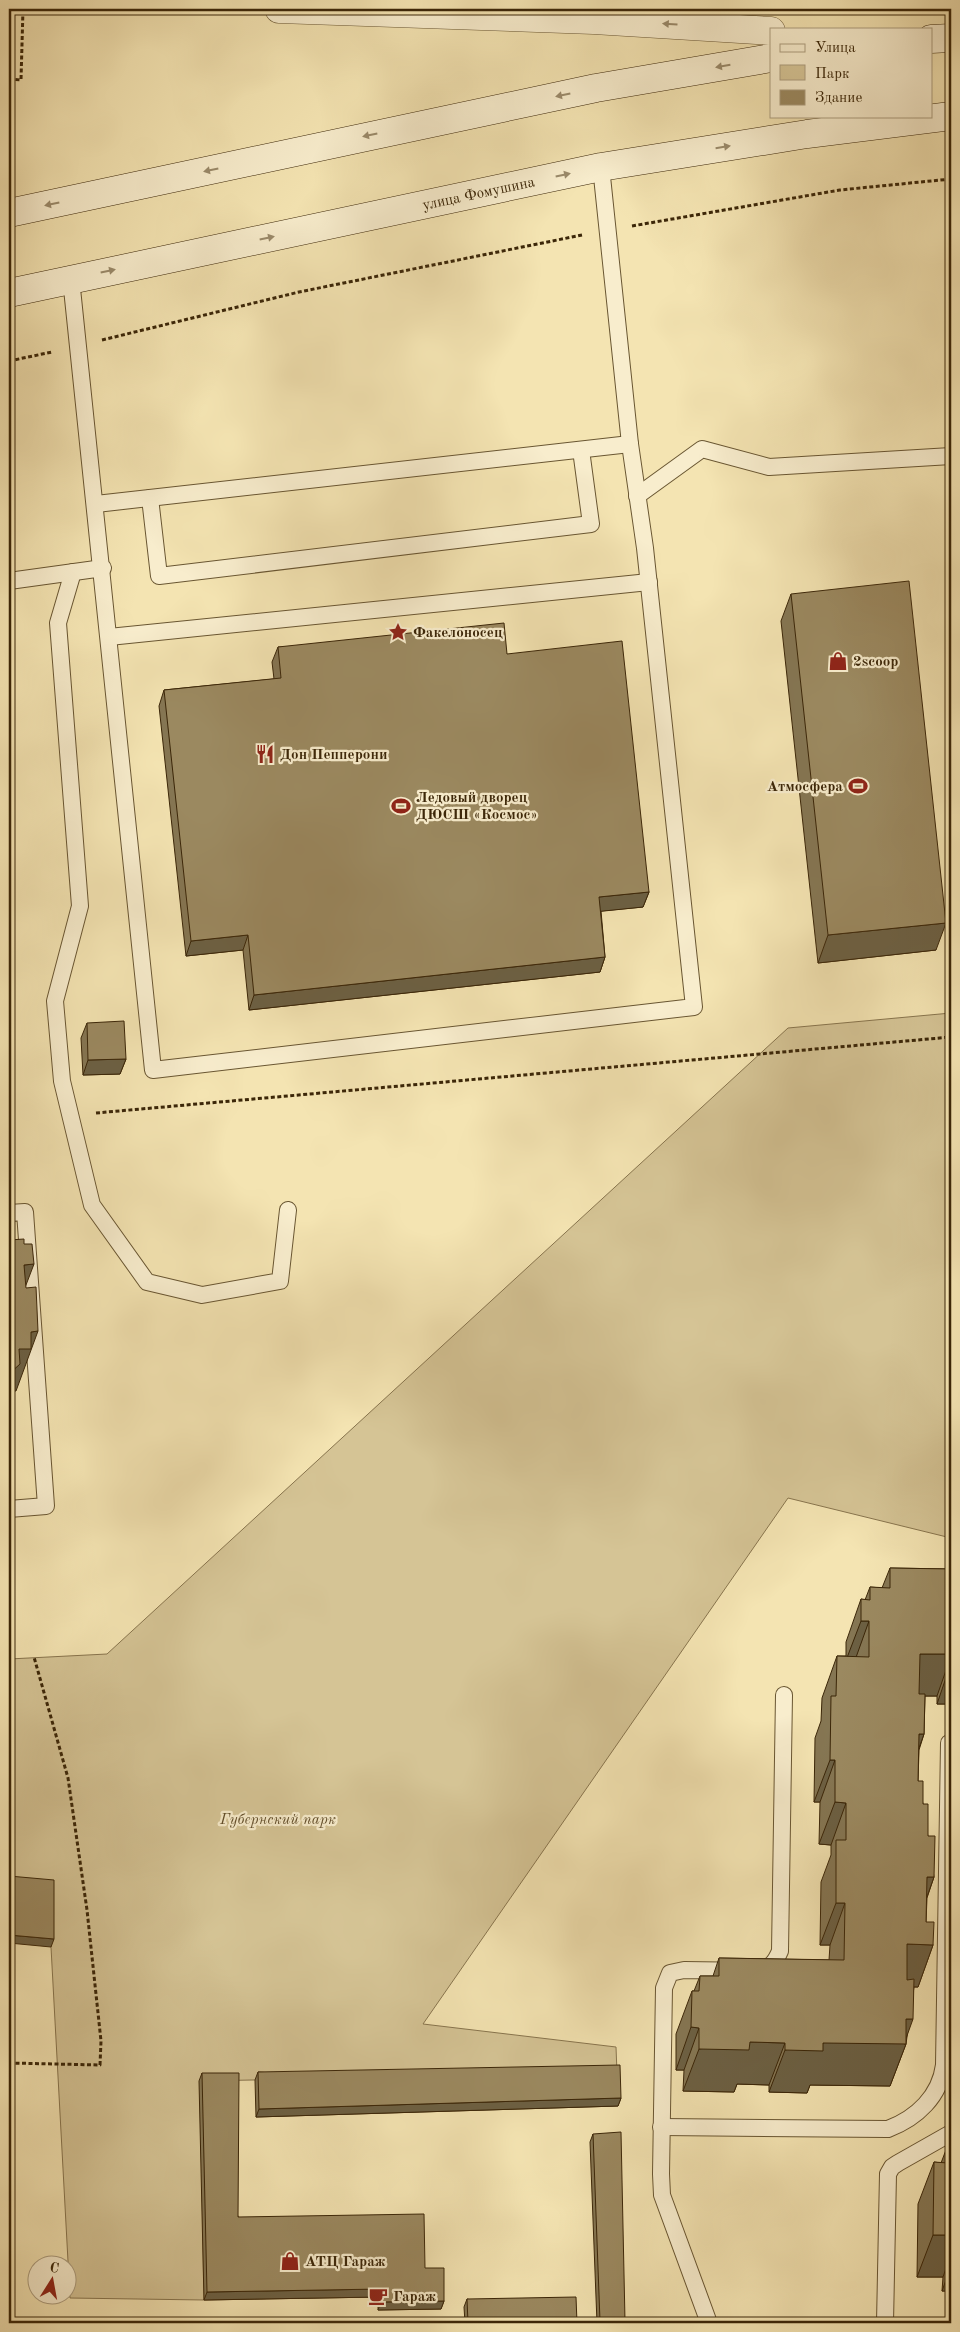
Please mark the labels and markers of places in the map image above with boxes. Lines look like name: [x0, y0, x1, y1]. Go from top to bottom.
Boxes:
place icon: Факелоносец: [387, 621, 409, 643]
place label: Факелоносец: [413, 626, 503, 641]
shop icon: 2scoop: [827, 650, 849, 672]
place label: 2scoop: [853, 655, 898, 670]
restaurant icon: Дон Пепперони: [254, 743, 276, 765]
place label: Дон Пепперони: [280, 748, 387, 763]
sports icon: Атмосфера: [847, 775, 869, 797]
place label: Атмосфера: [767, 780, 843, 795]
place label: Ледовый дворец ДЮСШ «Космос»: [416, 791, 538, 823]
sports icon: Ледовый дворец ДЮСШ «Космос»: [390, 795, 412, 817]
shop icon: АТЦ Гараж: [279, 2250, 301, 2272]
place label: АТЦ Гараж: [305, 2255, 386, 2270]
cafe icon: Гараж: [367, 2285, 389, 2307]
place label: Гараж: [393, 2290, 436, 2305]

